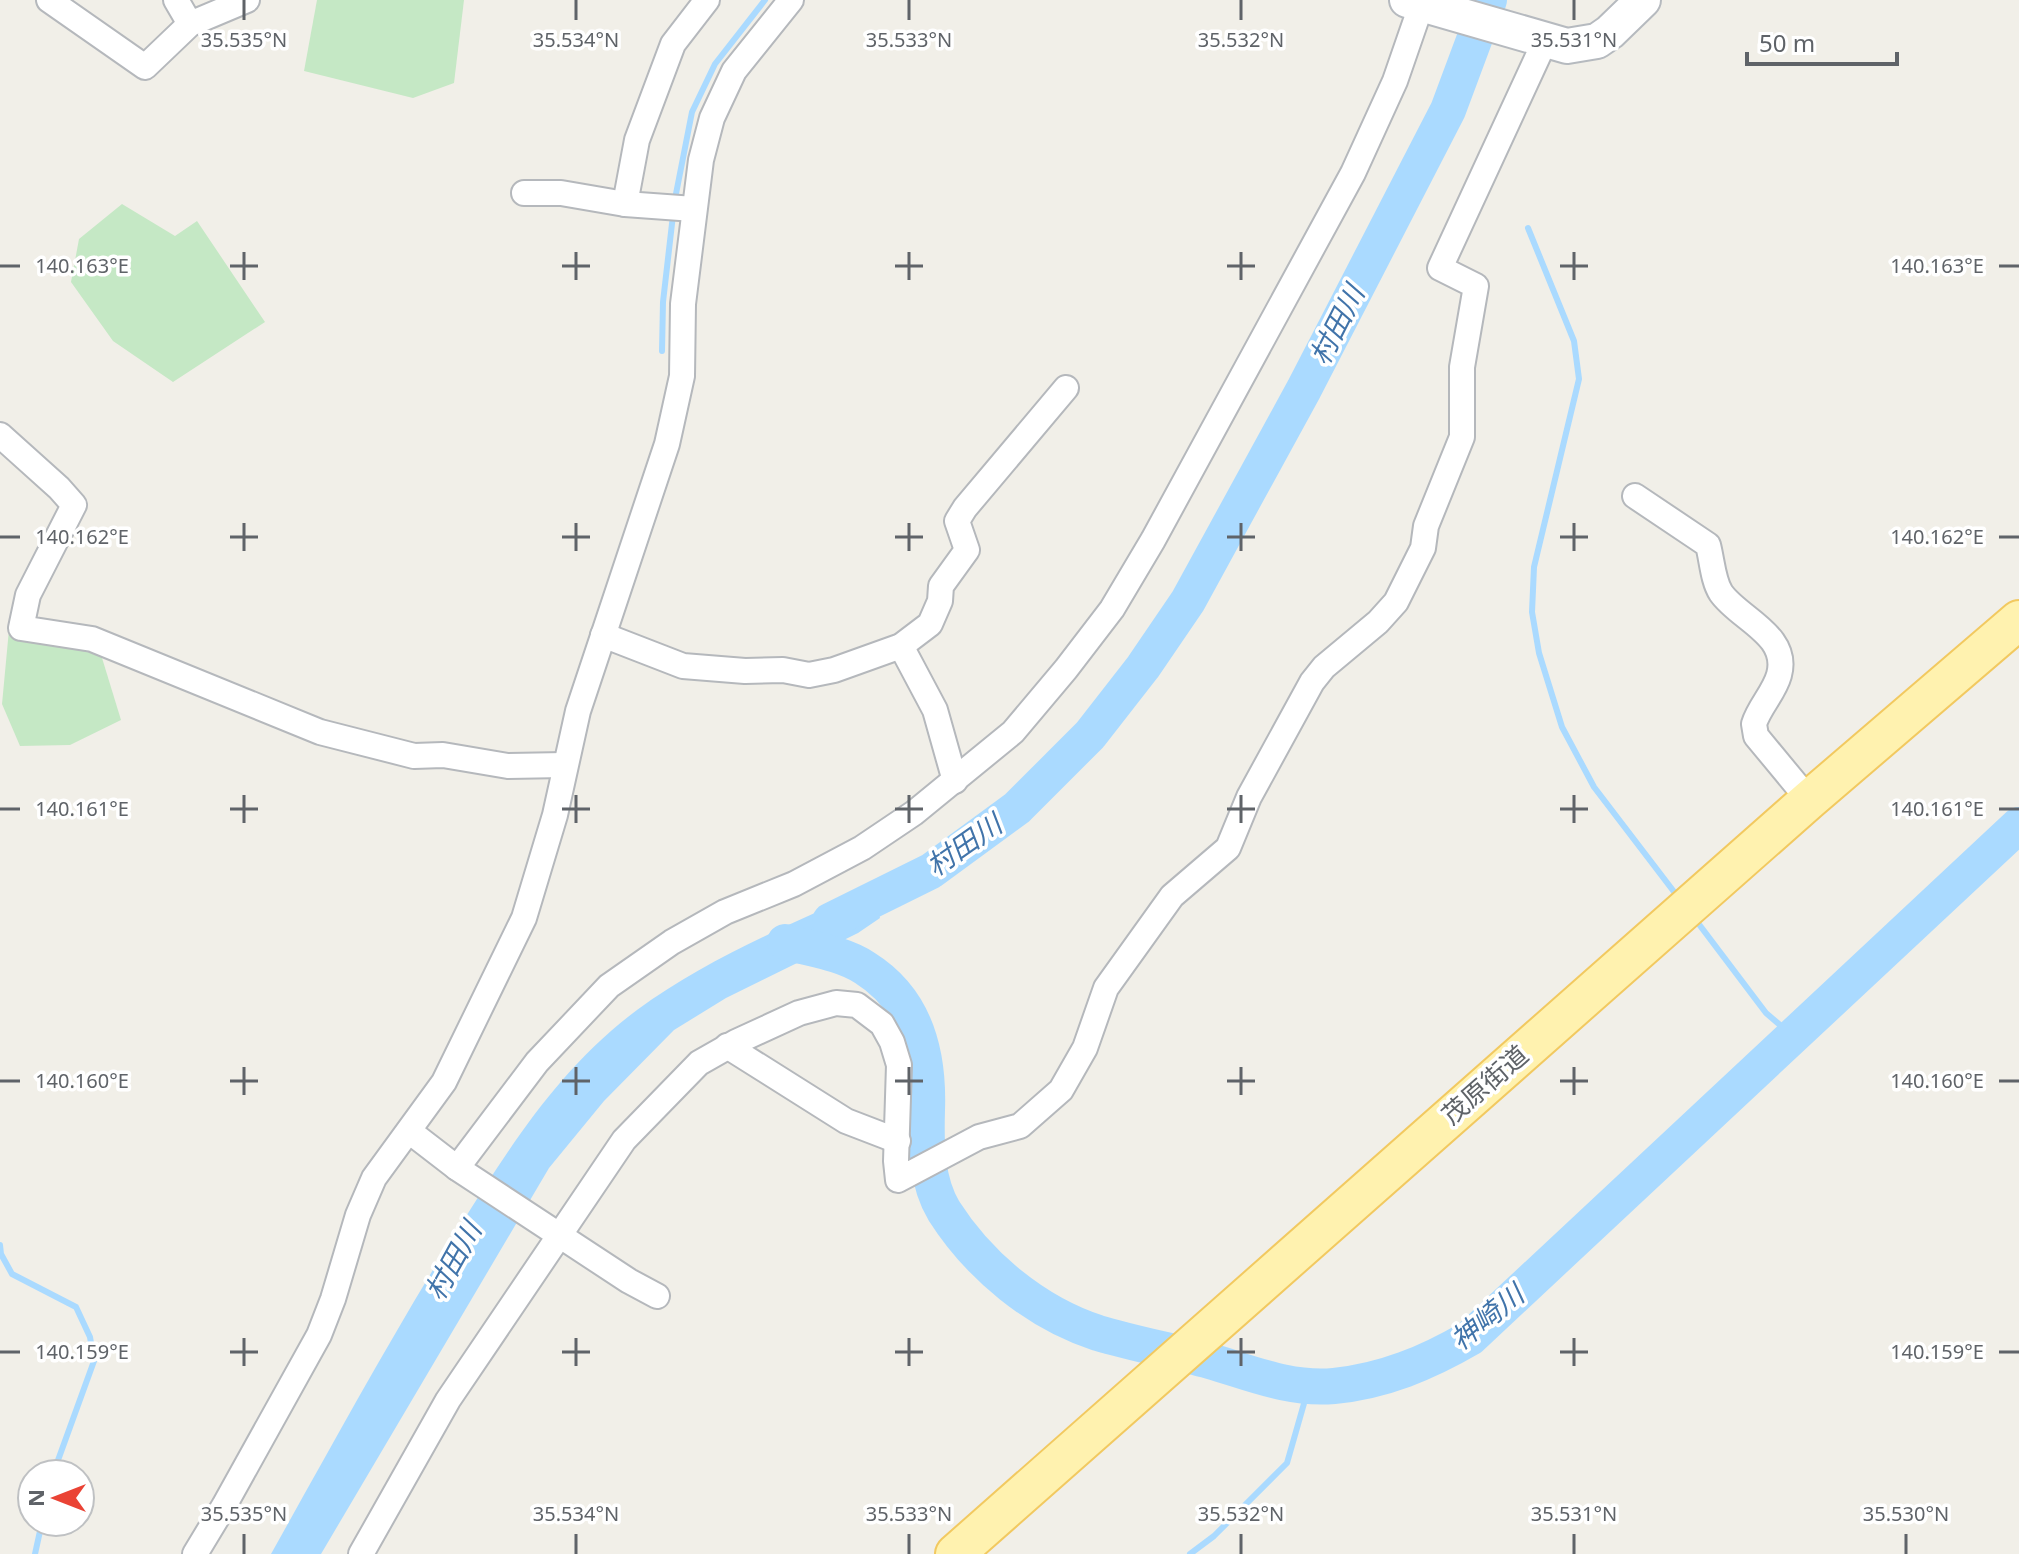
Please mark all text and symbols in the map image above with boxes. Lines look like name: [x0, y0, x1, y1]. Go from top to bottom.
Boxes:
scale bar: [1747, 16, 1897, 66]
text: 35.535°N: [201, 26, 287, 53]
text: 35.534°N: [533, 26, 619, 53]
text: 35.533°N: [866, 26, 952, 53]
text: 35.532°N: [1198, 26, 1284, 53]
text: 35.531°N: [1531, 26, 1617, 53]
text: 50 m: [1759, 26, 1815, 59]
text: 140.163°E: [35, 252, 129, 279]
text: 140.163°E: [1890, 252, 1984, 279]
water label: 村田川: [1300, 276, 1373, 371]
text: 140.162°E: [35, 523, 129, 550]
text: 140.162°E: [1890, 523, 1984, 550]
text: 140.161°E: [35, 795, 129, 822]
text: 140.161°E: [1890, 795, 1984, 822]
water label: 村田川: [918, 803, 1011, 884]
street label: 茂原街道: [1433, 1037, 1535, 1132]
text: 140.160°E: [35, 1067, 129, 1094]
text: 140.160°E: [1890, 1067, 1984, 1094]
water label: 村田川: [415, 1212, 491, 1306]
water label: 神崎川: [1442, 1273, 1533, 1357]
text: 140.159°E: [35, 1338, 129, 1365]
text: 140.159°E: [1890, 1338, 1984, 1365]
north arrow: [16, 1458, 96, 1538]
text: N: [20, 1489, 50, 1507]
text: 35.535°N: [201, 1500, 287, 1527]
text: 35.534°N: [533, 1500, 619, 1527]
text: 35.533°N: [866, 1500, 952, 1527]
text: 35.532°N: [1198, 1500, 1284, 1527]
text: 35.531°N: [1531, 1500, 1617, 1527]
text: 35.530°N: [1863, 1500, 1949, 1527]

